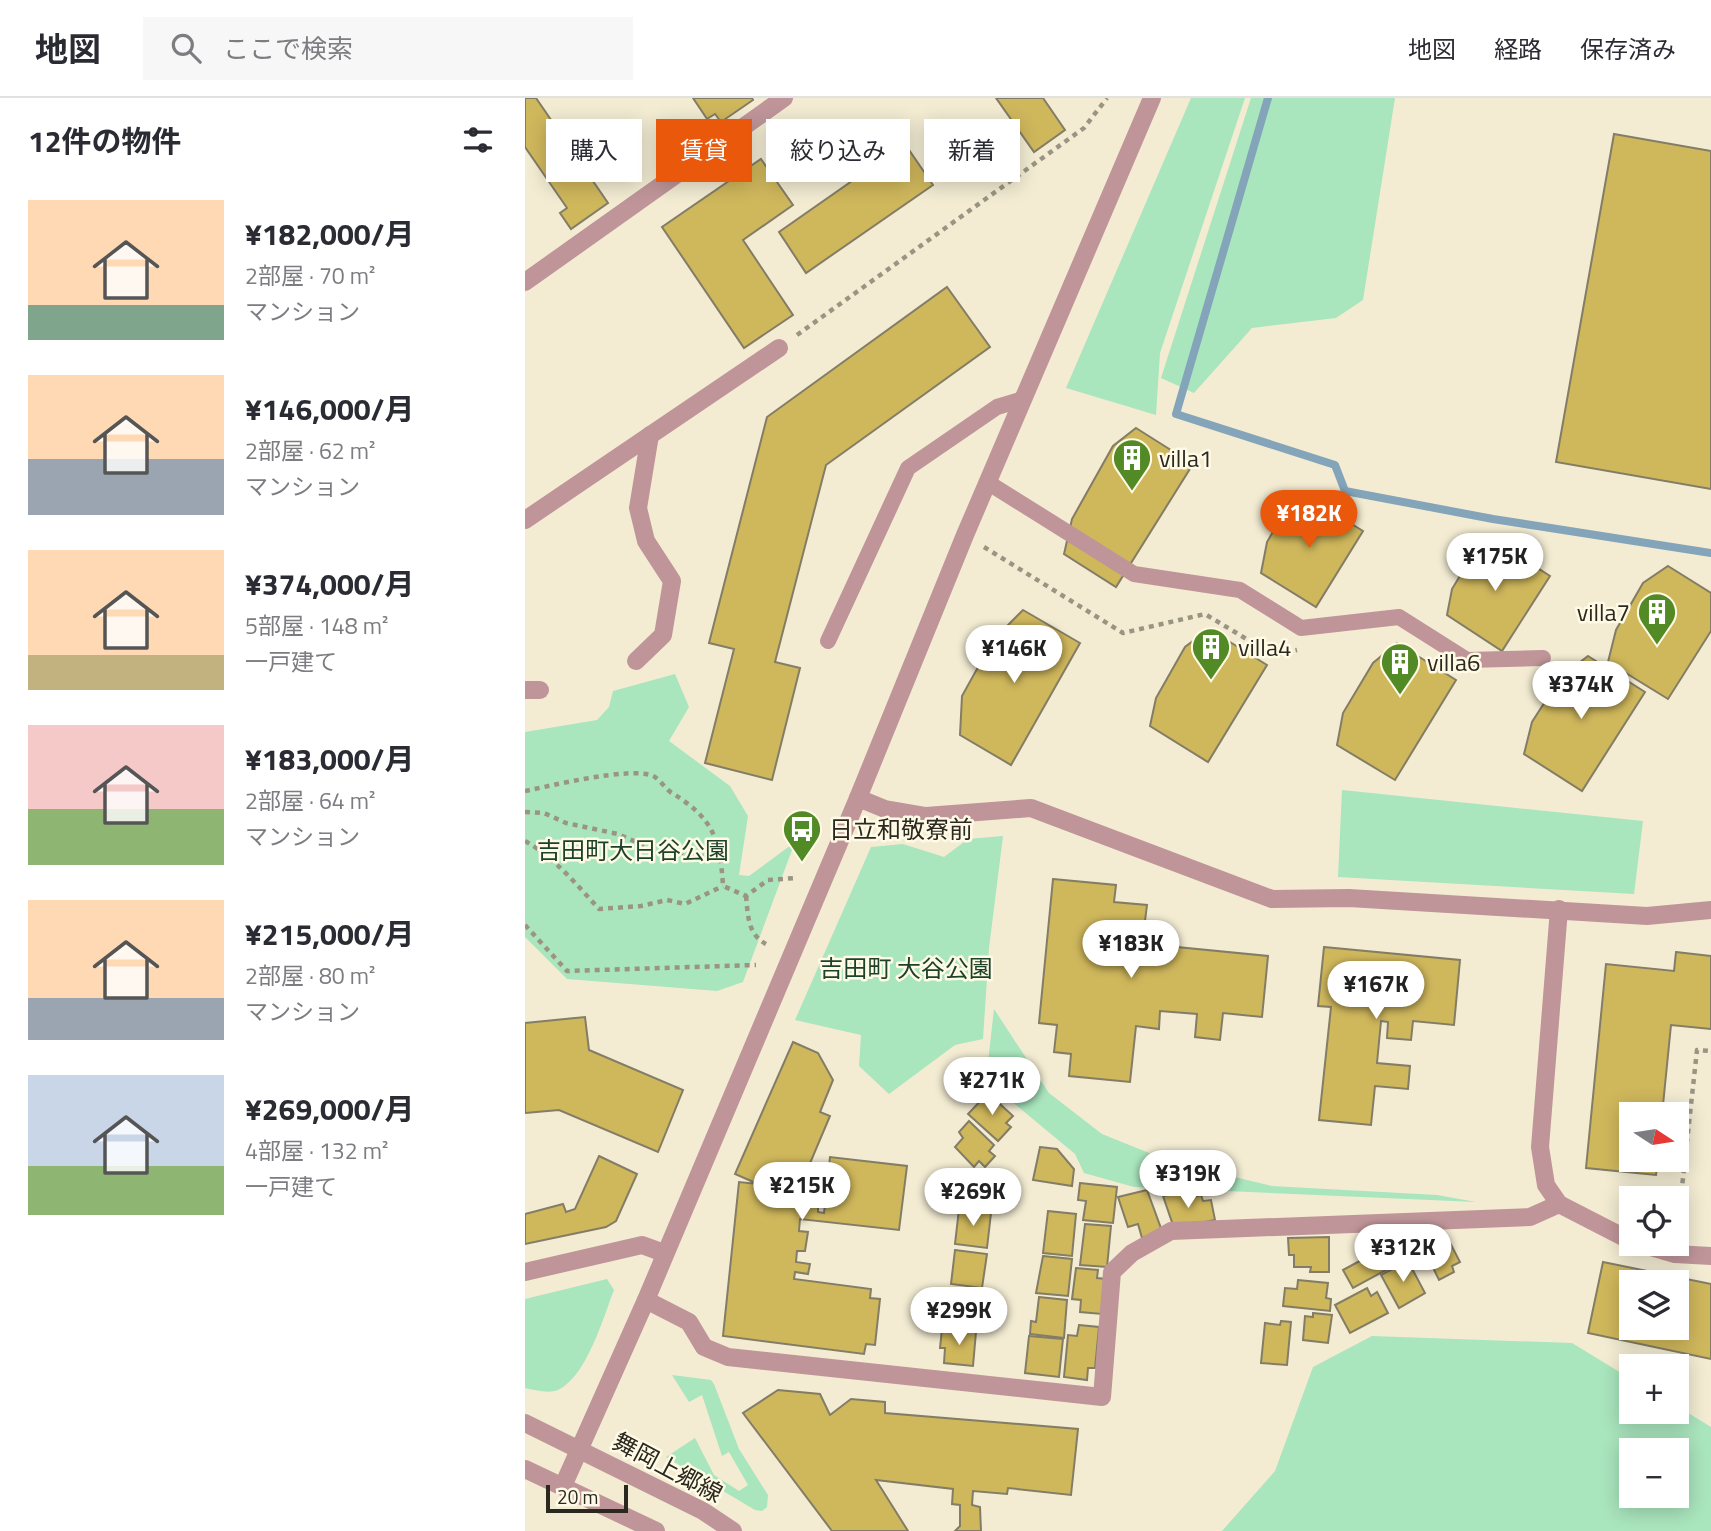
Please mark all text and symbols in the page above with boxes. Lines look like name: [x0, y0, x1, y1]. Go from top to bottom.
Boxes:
search box: [143, 17, 633, 80]
text: 地図: [35, 24, 101, 74]
icon: search: [167, 29, 205, 67]
text: ここで検索: [223, 29, 353, 68]
text: 地図: [1408, 31, 1456, 67]
text: 経路: [1494, 31, 1542, 67]
text: 保存済み: [1580, 31, 1676, 67]
text: 12件の物件: [28, 118, 182, 164]
chip: 購入: [546, 119, 642, 182]
chip: 賃貸: [656, 119, 752, 182]
chip: 絞り込み: [766, 119, 910, 182]
chip: 新着: [924, 119, 1020, 182]
icon: filters: [459, 121, 497, 159]
text: ¥182,000/月: [245, 211, 414, 257]
icon: home: [84, 228, 168, 312]
text: 2部屋 · 70 m²: [245, 258, 375, 293]
text: マンション: [245, 294, 360, 329]
text: ¥146,000/月: [245, 386, 414, 432]
icon: home: [84, 403, 168, 487]
text: 2部屋 · 62 m²: [245, 433, 375, 468]
building icon: villa1: [1111, 437, 1153, 492]
place label: villa1: [1159, 440, 1212, 476]
text: マンション: [245, 469, 360, 504]
pin: ¥182K: [1260, 490, 1358, 550]
text: ¥182K: [1276, 495, 1342, 530]
pin: ¥175K: [1446, 533, 1544, 593]
text: ¥175K: [1462, 538, 1528, 573]
text: ¥374,000/月: [245, 561, 414, 607]
icon: home: [84, 578, 168, 662]
building icon: villa7: [1636, 591, 1678, 646]
place label: villa7: [1577, 594, 1630, 630]
text: 5部屋 · 148 m²: [245, 608, 388, 643]
pin: ¥146K: [965, 626, 1063, 685]
building icon: villa4: [1190, 626, 1232, 681]
place label: villa4: [1238, 629, 1291, 665]
text: ¥146K: [981, 630, 1047, 665]
building icon: villa6: [1379, 641, 1421, 696]
text: 一戸建て: [245, 644, 337, 679]
place label: villa6: [1427, 644, 1480, 680]
pin: ¥374K: [1532, 662, 1630, 721]
text: ¥374K: [1548, 666, 1614, 701]
text: ¥183,000/月: [245, 736, 414, 782]
icon: home: [84, 753, 168, 837]
text: 2部屋 · 64 m²: [245, 783, 375, 818]
bus stop icon: 日立和敬寮前: [781, 808, 823, 863]
place label: 日立和敬寮前: [829, 811, 973, 847]
text: マンション: [245, 819, 360, 854]
park label: 吉田町大日谷公園: [537, 832, 729, 868]
text: ¥215,000/月: [245, 911, 414, 957]
pin: ¥183K: [1082, 920, 1180, 980]
text: ¥183K: [1098, 925, 1164, 960]
icon: home: [84, 928, 168, 1012]
park label: 吉田町 大谷公園: [819, 950, 993, 986]
text: 2部屋 · 80 m²: [245, 958, 375, 993]
pin: ¥167K: [1327, 962, 1425, 1021]
text: ¥167K: [1343, 966, 1409, 1001]
text: マンション: [245, 994, 360, 1029]
pin: ¥271K: [943, 1058, 1041, 1117]
text: ¥271K: [959, 1062, 1025, 1097]
text: ¥269,000/月: [245, 1086, 414, 1132]
north arrow: [1619, 1102, 1689, 1172]
map controls: [1619, 1102, 1689, 1508]
icon: home: [84, 1103, 168, 1187]
text: 4部屋 · 132 m²: [245, 1133, 388, 1168]
pin: ¥319K: [1139, 1150, 1237, 1210]
text: ¥319K: [1155, 1155, 1221, 1190]
pin: ¥215K: [753, 1162, 851, 1222]
text: ¥215K: [769, 1167, 835, 1202]
pin: ¥269K: [924, 1168, 1022, 1228]
text: 一戸建て: [245, 1169, 337, 1204]
text: ¥269K: [940, 1173, 1006, 1208]
button: locate: [1619, 1186, 1689, 1256]
pin: ¥312K: [1354, 1224, 1452, 1284]
text: ¥312K: [1370, 1229, 1436, 1264]
button: layers: [1619, 1270, 1689, 1340]
pin: ¥299K: [910, 1288, 1008, 1347]
text: ¥299K: [926, 1292, 992, 1327]
button: +: [1619, 1354, 1689, 1424]
street label: 舞岡上郷線: [607, 1423, 729, 1511]
button: −: [1619, 1438, 1689, 1508]
scale bar: [546, 1482, 628, 1514]
text: 20 m: [557, 1482, 598, 1511]

